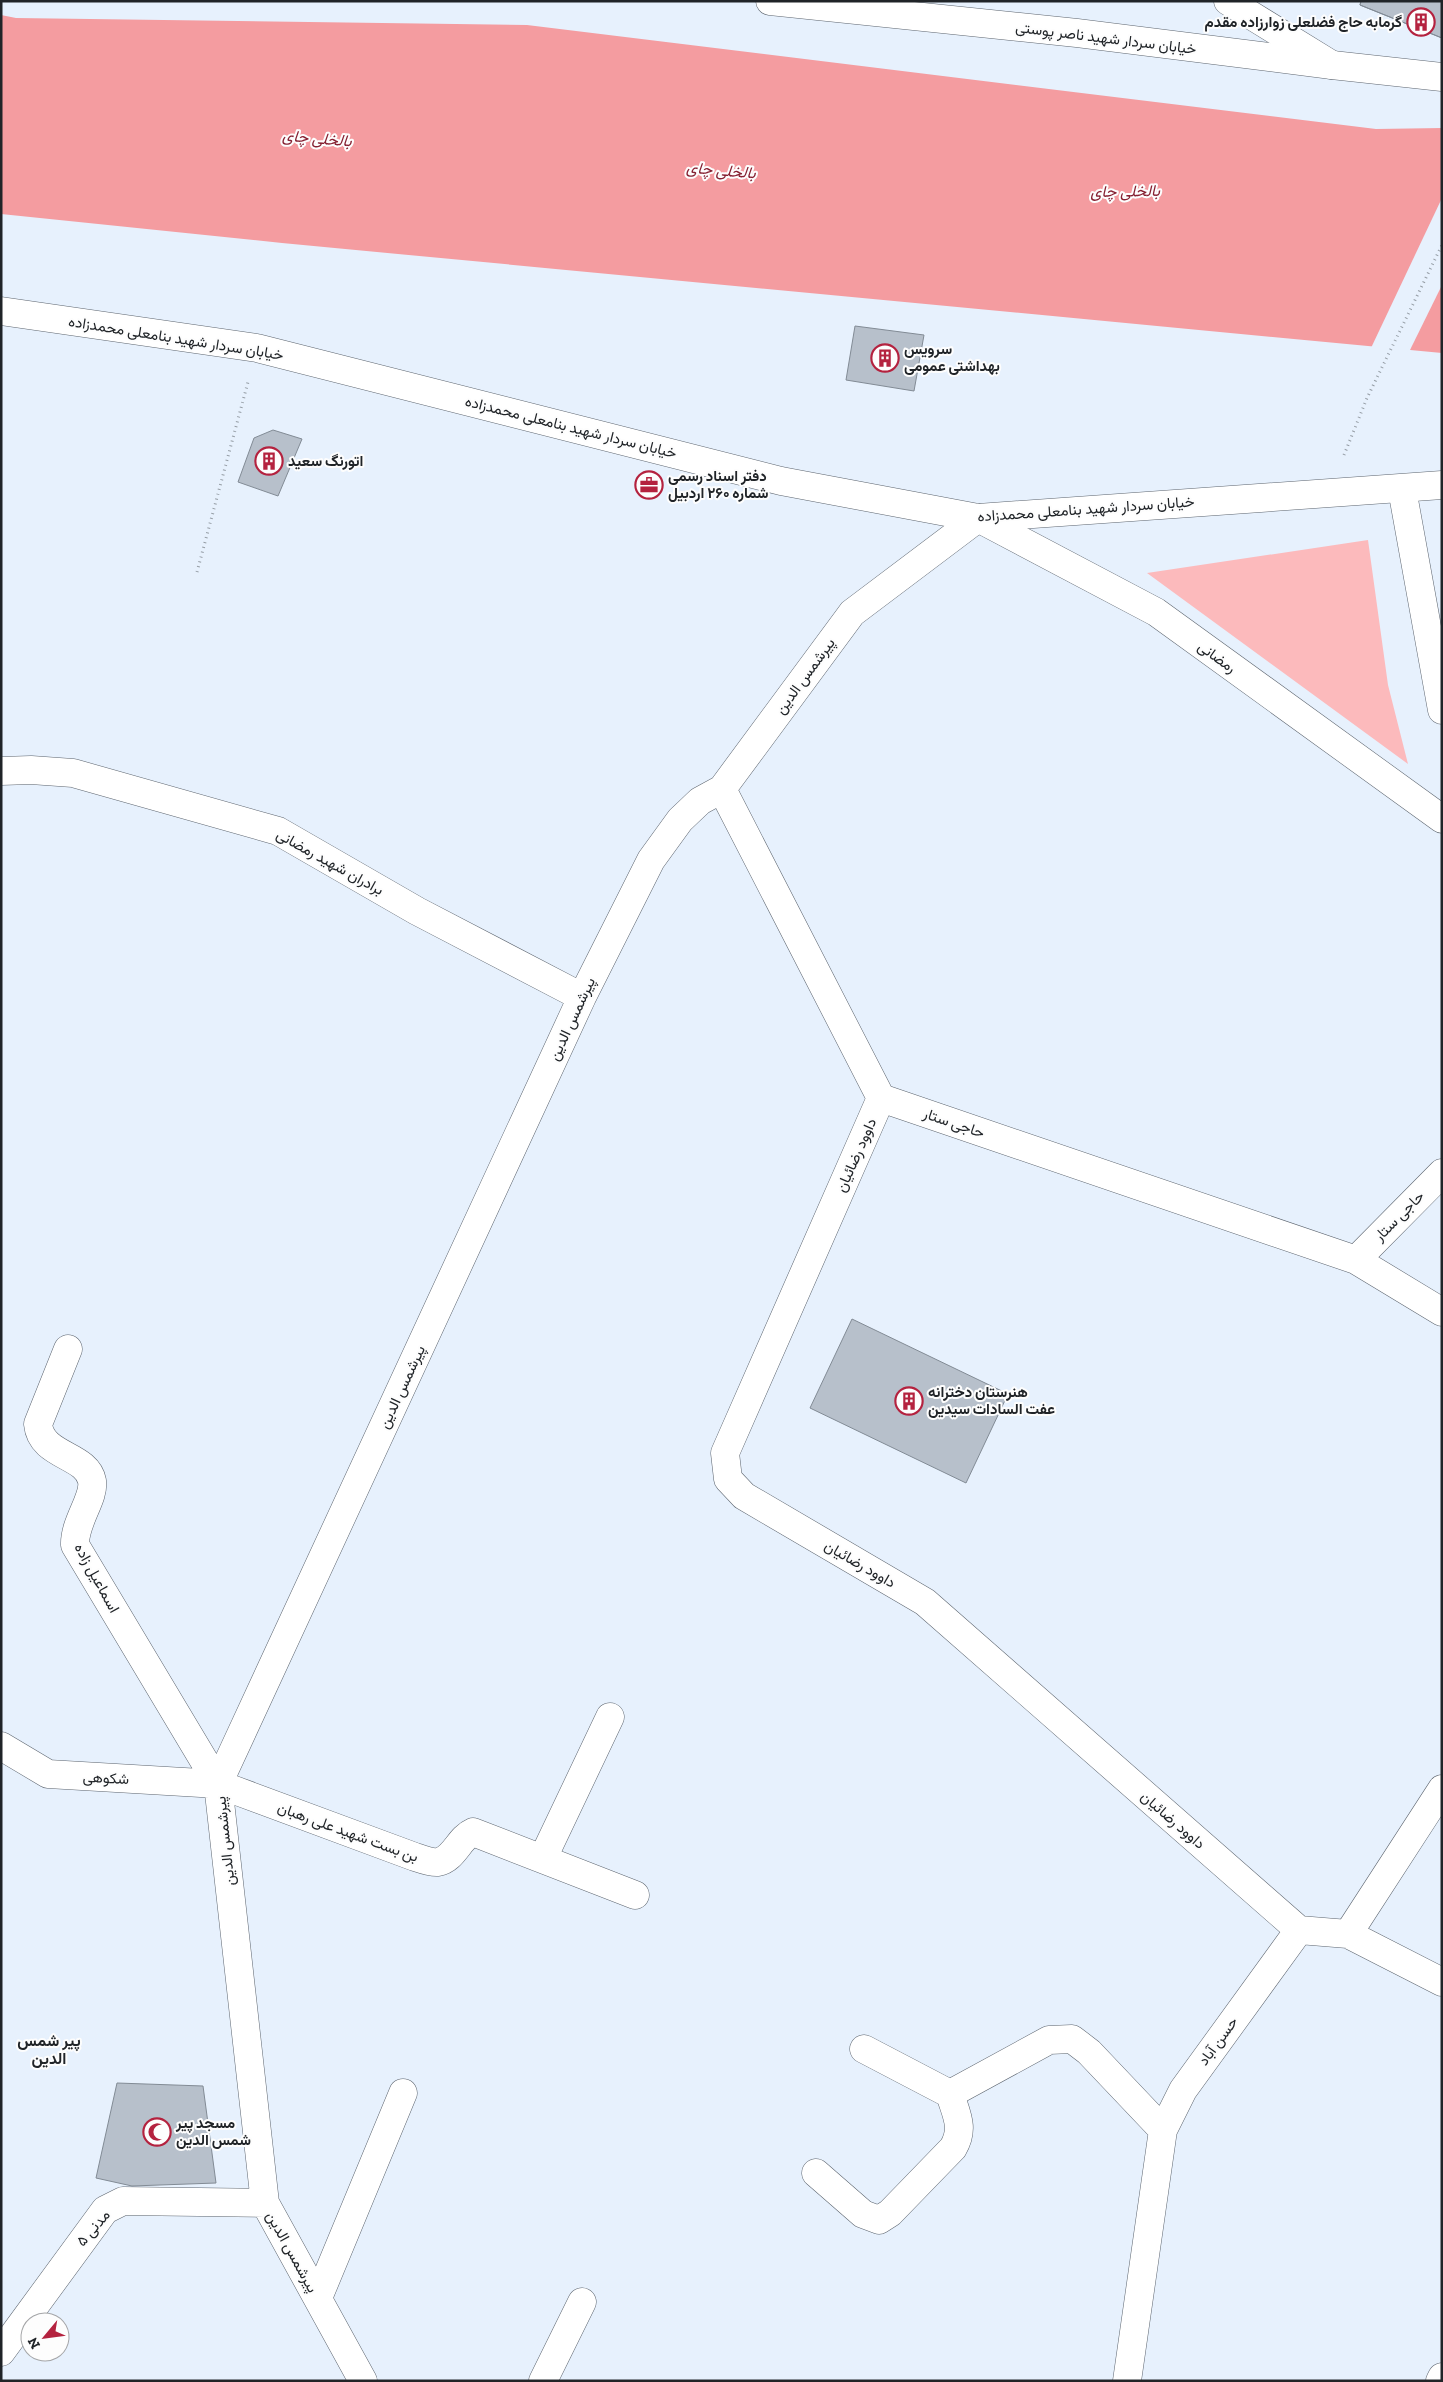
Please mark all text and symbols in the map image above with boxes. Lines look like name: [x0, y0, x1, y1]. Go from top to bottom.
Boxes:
building icon: گرمابه حاج فضلعلی زوارزاده مقدم: [1406, 7, 1436, 37]
place label: گرمابه حاج فضلعلی زوارزاده مقدم: [1205, 13, 1402, 32]
street label: خیابان سردار شهید ناصر پوستی: [1014, 18, 1197, 59]
water label: بالخلی چای: [281, 126, 354, 153]
water label: بالخلی چای: [685, 158, 758, 185]
water label: بالخلی چای: [1090, 181, 1161, 203]
street label: خیابان سردار شهید بنامعلی محمدزاده: [67, 312, 285, 365]
place label: سرویس بهداشتی عمومی: [904, 340, 1000, 375]
building icon: سرویس بهداشتی عمومی: [870, 343, 900, 373]
street label: خیابان سردار شهید بنامعلی محمدزاده: [463, 392, 679, 463]
building icon: اتورنگ سعید: [254, 446, 284, 476]
place label: اتورنگ سعید: [288, 452, 363, 470]
place label: دفتر اسناد رسمی شماره ۲۶۰ اردبیل: [668, 467, 769, 502]
office icon: دفتر اسناد رسمی شماره ۲۶۰ اردبیل: [634, 470, 664, 500]
street label: خیابان سردار شهید بنامعلی محمدزاده: [977, 492, 1195, 527]
street label: پیرشمس الدین: [771, 634, 840, 718]
street label: رمضانی: [1194, 637, 1240, 678]
street label: برادران شهید رمضانی: [273, 825, 387, 900]
street label: پیرشمس الدین: [545, 974, 600, 1064]
street label: حاجی ستار: [920, 1104, 987, 1143]
street label: داوود رضائیان: [832, 1115, 880, 1195]
street label: حاجی ستار: [1369, 1187, 1429, 1246]
street label: پیرشمس الدین: [375, 1342, 430, 1432]
place label: هنرستان دخترانه عفت السادات سیدین: [928, 1383, 1055, 1418]
building icon: هنرستان دخترانه عفت السادات سیدین: [894, 1386, 924, 1416]
street label: داوود رضائیان: [821, 1536, 899, 1592]
street label: اسماعیل زاده: [71, 1540, 123, 1616]
street label: شکوهی: [82, 1768, 130, 1789]
street label: داوود رضائیان: [1137, 1787, 1209, 1853]
street label: پیرشمس الدین: [211, 1795, 240, 1887]
street label: بن بست شهید علی رهبان: [275, 1798, 421, 1867]
street label: حسن آباد: [1194, 2013, 1243, 2070]
district label: پیر شمس الدین: [17, 2031, 81, 2068]
place label: مسجد پیر شمس الدین: [175, 2114, 251, 2149]
mosque icon: مسجد پیر شمس الدین: [142, 2117, 172, 2147]
street label: مدنی ۵: [72, 2206, 114, 2251]
street label: پیرشمس الدین: [261, 2208, 322, 2296]
north arrow: [20, 2312, 70, 2362]
text: N: [24, 2334, 44, 2352]

